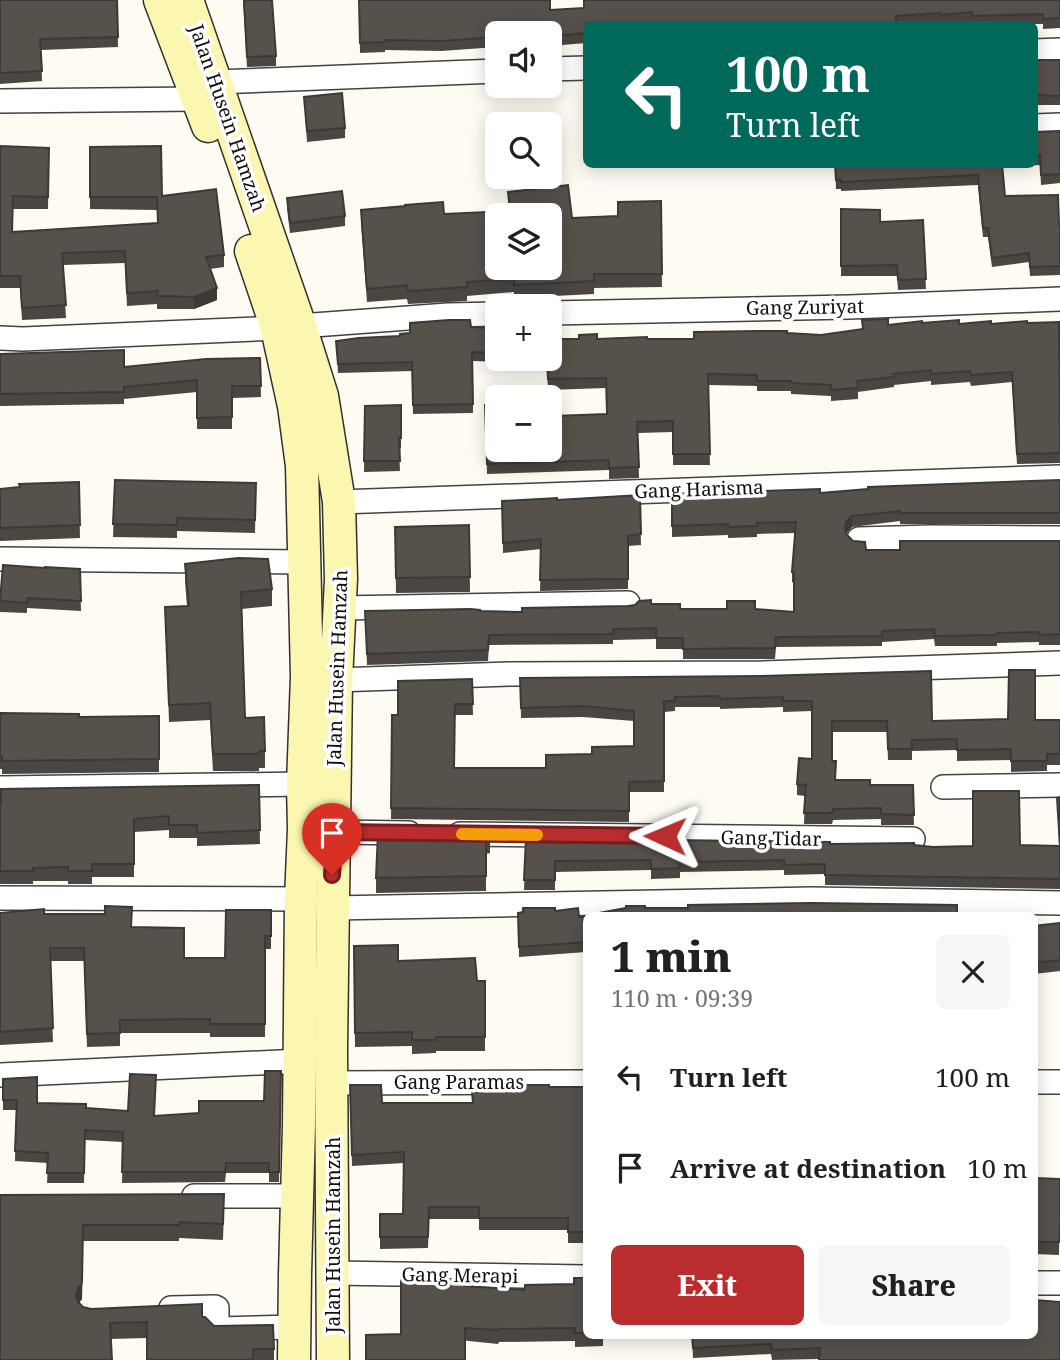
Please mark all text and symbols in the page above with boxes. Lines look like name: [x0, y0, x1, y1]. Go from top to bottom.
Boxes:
street label: Jalan Husein Hamzah: [183, 20, 272, 215]
map controls: [485, 21, 562, 462]
button: sound: [485, 21, 562, 98]
text: 100 m: [726, 40, 870, 106]
icon: left: [611, 49, 702, 140]
text: Turn left: [726, 103, 860, 146]
button: search: [485, 112, 562, 189]
button: layers: [485, 203, 562, 280]
street label: Gang Zuriyat: [746, 293, 865, 321]
button: +: [485, 294, 562, 371]
button: −: [485, 385, 562, 462]
street label: Gang Harisma: [634, 474, 764, 504]
street label: Jalan Husein Hamzah: [321, 569, 353, 768]
position arrow: [628, 799, 702, 873]
pin: [302, 803, 362, 875]
icon: arrive: [313, 814, 351, 852]
street label: Gang Tidar: [720, 824, 822, 852]
text: 1 min: [611, 927, 732, 984]
button: close: [936, 935, 1010, 1009]
text: 110 m · 09:39: [611, 982, 753, 1014]
icon: left: [611, 1058, 649, 1096]
text: Turn left: [670, 1059, 787, 1095]
text: 100 m: [935, 1059, 1010, 1095]
street label: Gang Paramas: [394, 1069, 524, 1095]
street label: Jalan Husein Hamzah: [320, 1137, 346, 1334]
icon: arrive: [611, 1149, 649, 1187]
text: Arrive at destination: [670, 1150, 946, 1186]
text: 10 m: [967, 1150, 1027, 1186]
button: Exit: [611, 1245, 804, 1325]
button: Share: [818, 1245, 1010, 1325]
street label: Gang Merapi: [401, 1261, 519, 1289]

